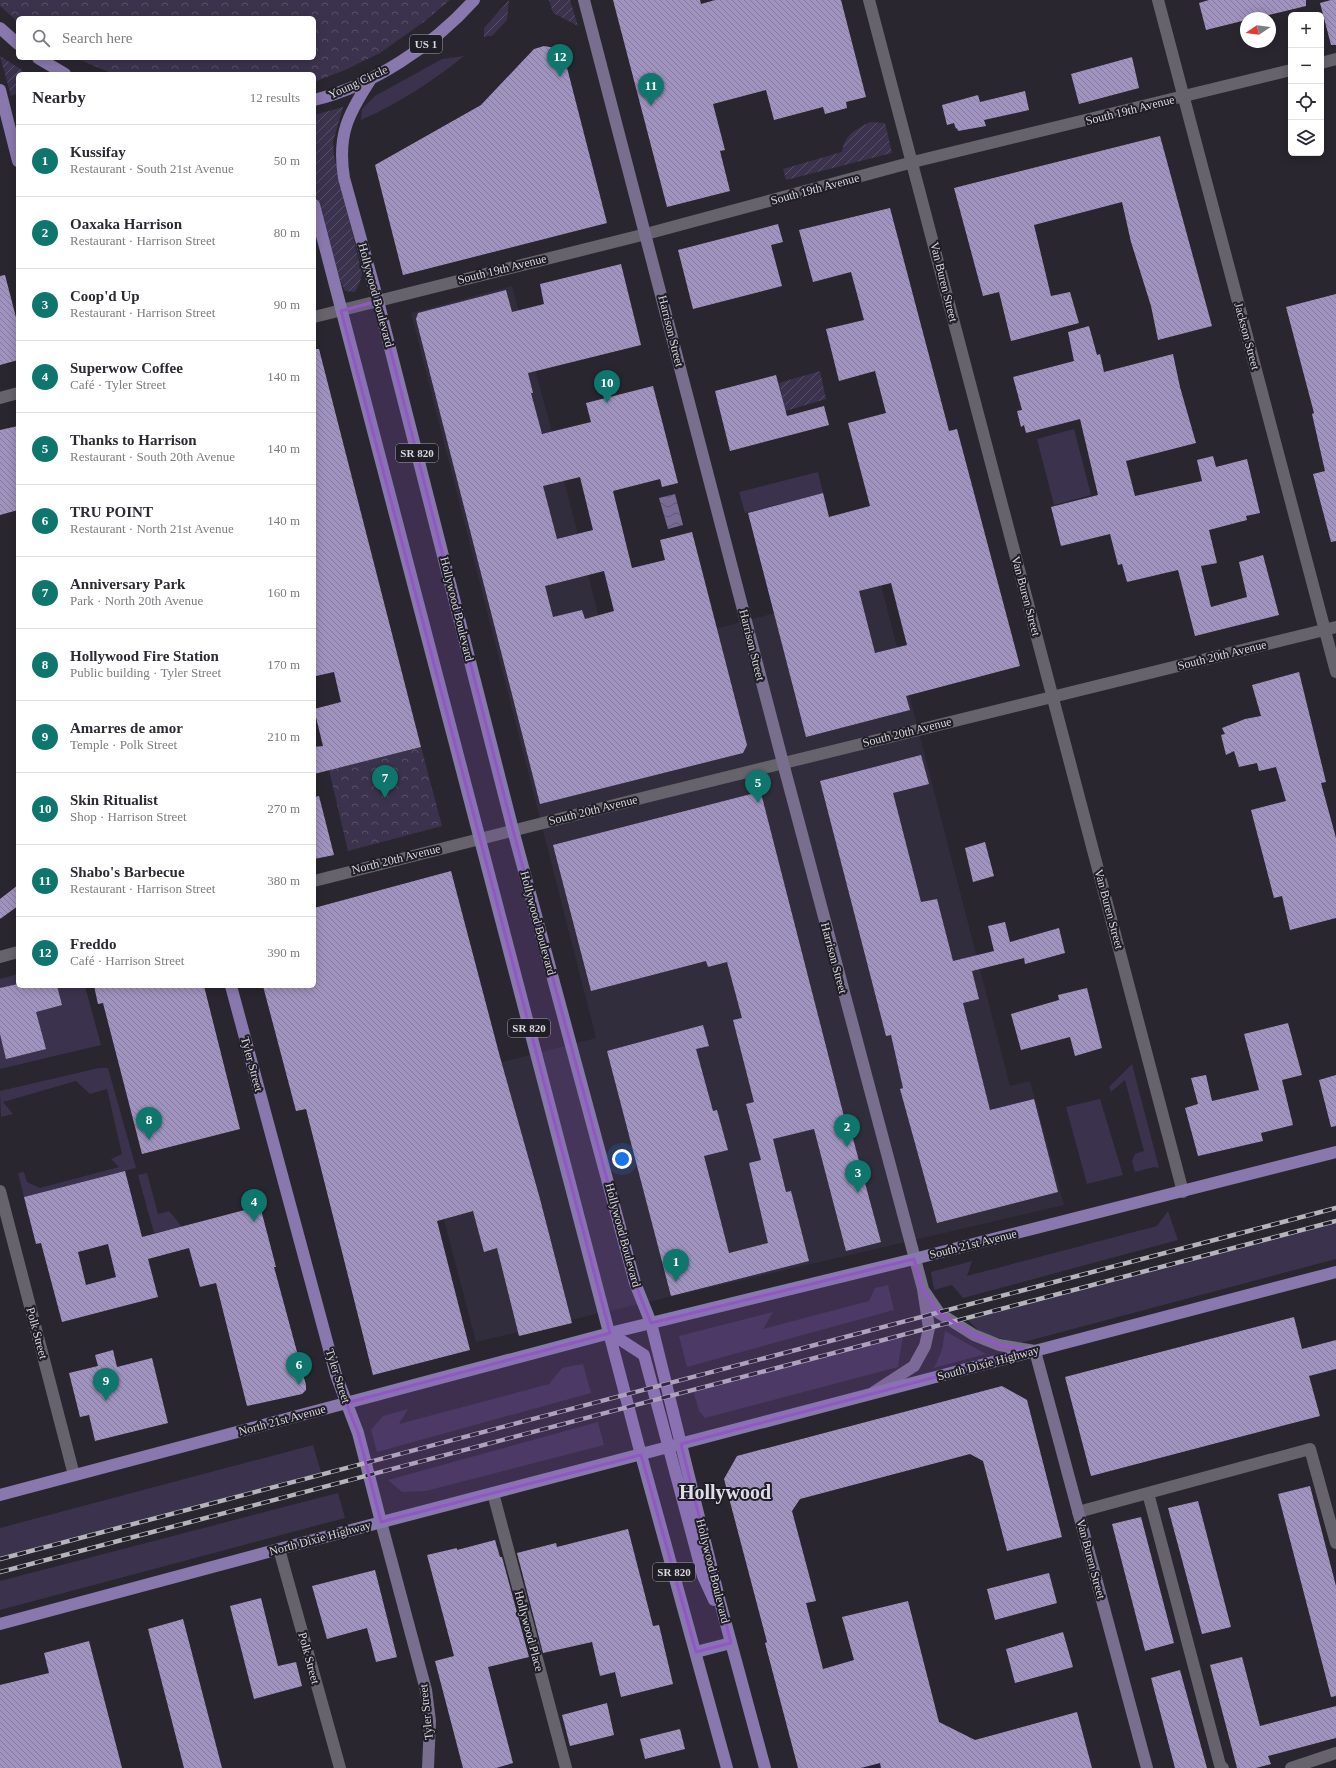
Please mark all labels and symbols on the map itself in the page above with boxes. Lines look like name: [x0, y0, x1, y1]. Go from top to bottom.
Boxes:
north arrow: [1240, 12, 1276, 48]
road number: US 1: [410, 35, 442, 53]
pin: 12: [547, 44, 573, 77]
street label: Young Circle: [326, 62, 390, 102]
pin: 11: [638, 73, 664, 106]
street label: South 19th Avenue: [1084, 92, 1176, 128]
street label: South 19th Avenue: [769, 170, 861, 208]
street label: Van Buren Street: [927, 241, 961, 324]
street label: Hollywood Boulevard: [355, 242, 397, 348]
street label: South 19th Avenue: [456, 251, 548, 287]
street label: Harrison Street: [655, 294, 687, 369]
street label: Jackson Street: [1231, 301, 1263, 372]
pin: 10: [594, 370, 620, 403]
road number: SR 820: [396, 444, 438, 462]
street label: Hollywood Boulevard: [437, 555, 477, 663]
street label: Van Buren Street: [1009, 555, 1044, 638]
street label: Harrison Street: [736, 608, 768, 683]
street label: South 20th Avenue: [1176, 637, 1268, 673]
street label: South 20th Avenue: [861, 714, 953, 750]
pin: 7: [372, 765, 398, 798]
pin: 5: [745, 770, 771, 803]
street label: South 20th Avenue: [547, 792, 639, 828]
street label: North 20th Avenue: [350, 841, 442, 877]
street label: Van Buren Street: [1092, 868, 1127, 951]
street label: Hollywood Boulevard: [517, 870, 559, 976]
street label: Harrison Street: [818, 921, 850, 996]
road number: SR 820: [508, 1019, 550, 1037]
street label: Tyler Street: [238, 1035, 266, 1094]
pin: 8: [136, 1107, 162, 1140]
pin: 2: [834, 1114, 860, 1147]
your location: [612, 1149, 632, 1169]
pin: 3: [845, 1160, 871, 1193]
street label: Hollywood Boulevard: [602, 1182, 644, 1288]
pin: 4: [241, 1189, 267, 1222]
street label: South 21st Avenue: [928, 1226, 1018, 1262]
pin: 1: [663, 1249, 689, 1282]
street label: Polk Street: [23, 1306, 51, 1361]
street label: South Dixie Highway: [936, 1343, 1040, 1383]
street label: Tyler Street: [323, 1347, 354, 1405]
pin: 6: [286, 1352, 312, 1385]
pin: 9: [93, 1368, 119, 1401]
street label: North 21st Avenue: [237, 1402, 327, 1438]
district label: Hollywood: [679, 1481, 771, 1504]
street label: Hollywood Boulevard: [693, 1517, 733, 1625]
street label: North Dixie Highway: [268, 1518, 372, 1558]
street label: Van Buren Street: [1074, 1518, 1109, 1601]
road number: SR 820: [653, 1563, 695, 1581]
street label: Hollywood Place: [511, 1589, 547, 1673]
street label: Polk Street: [295, 1631, 323, 1686]
street label: Tyler Street: [416, 1683, 436, 1741]

